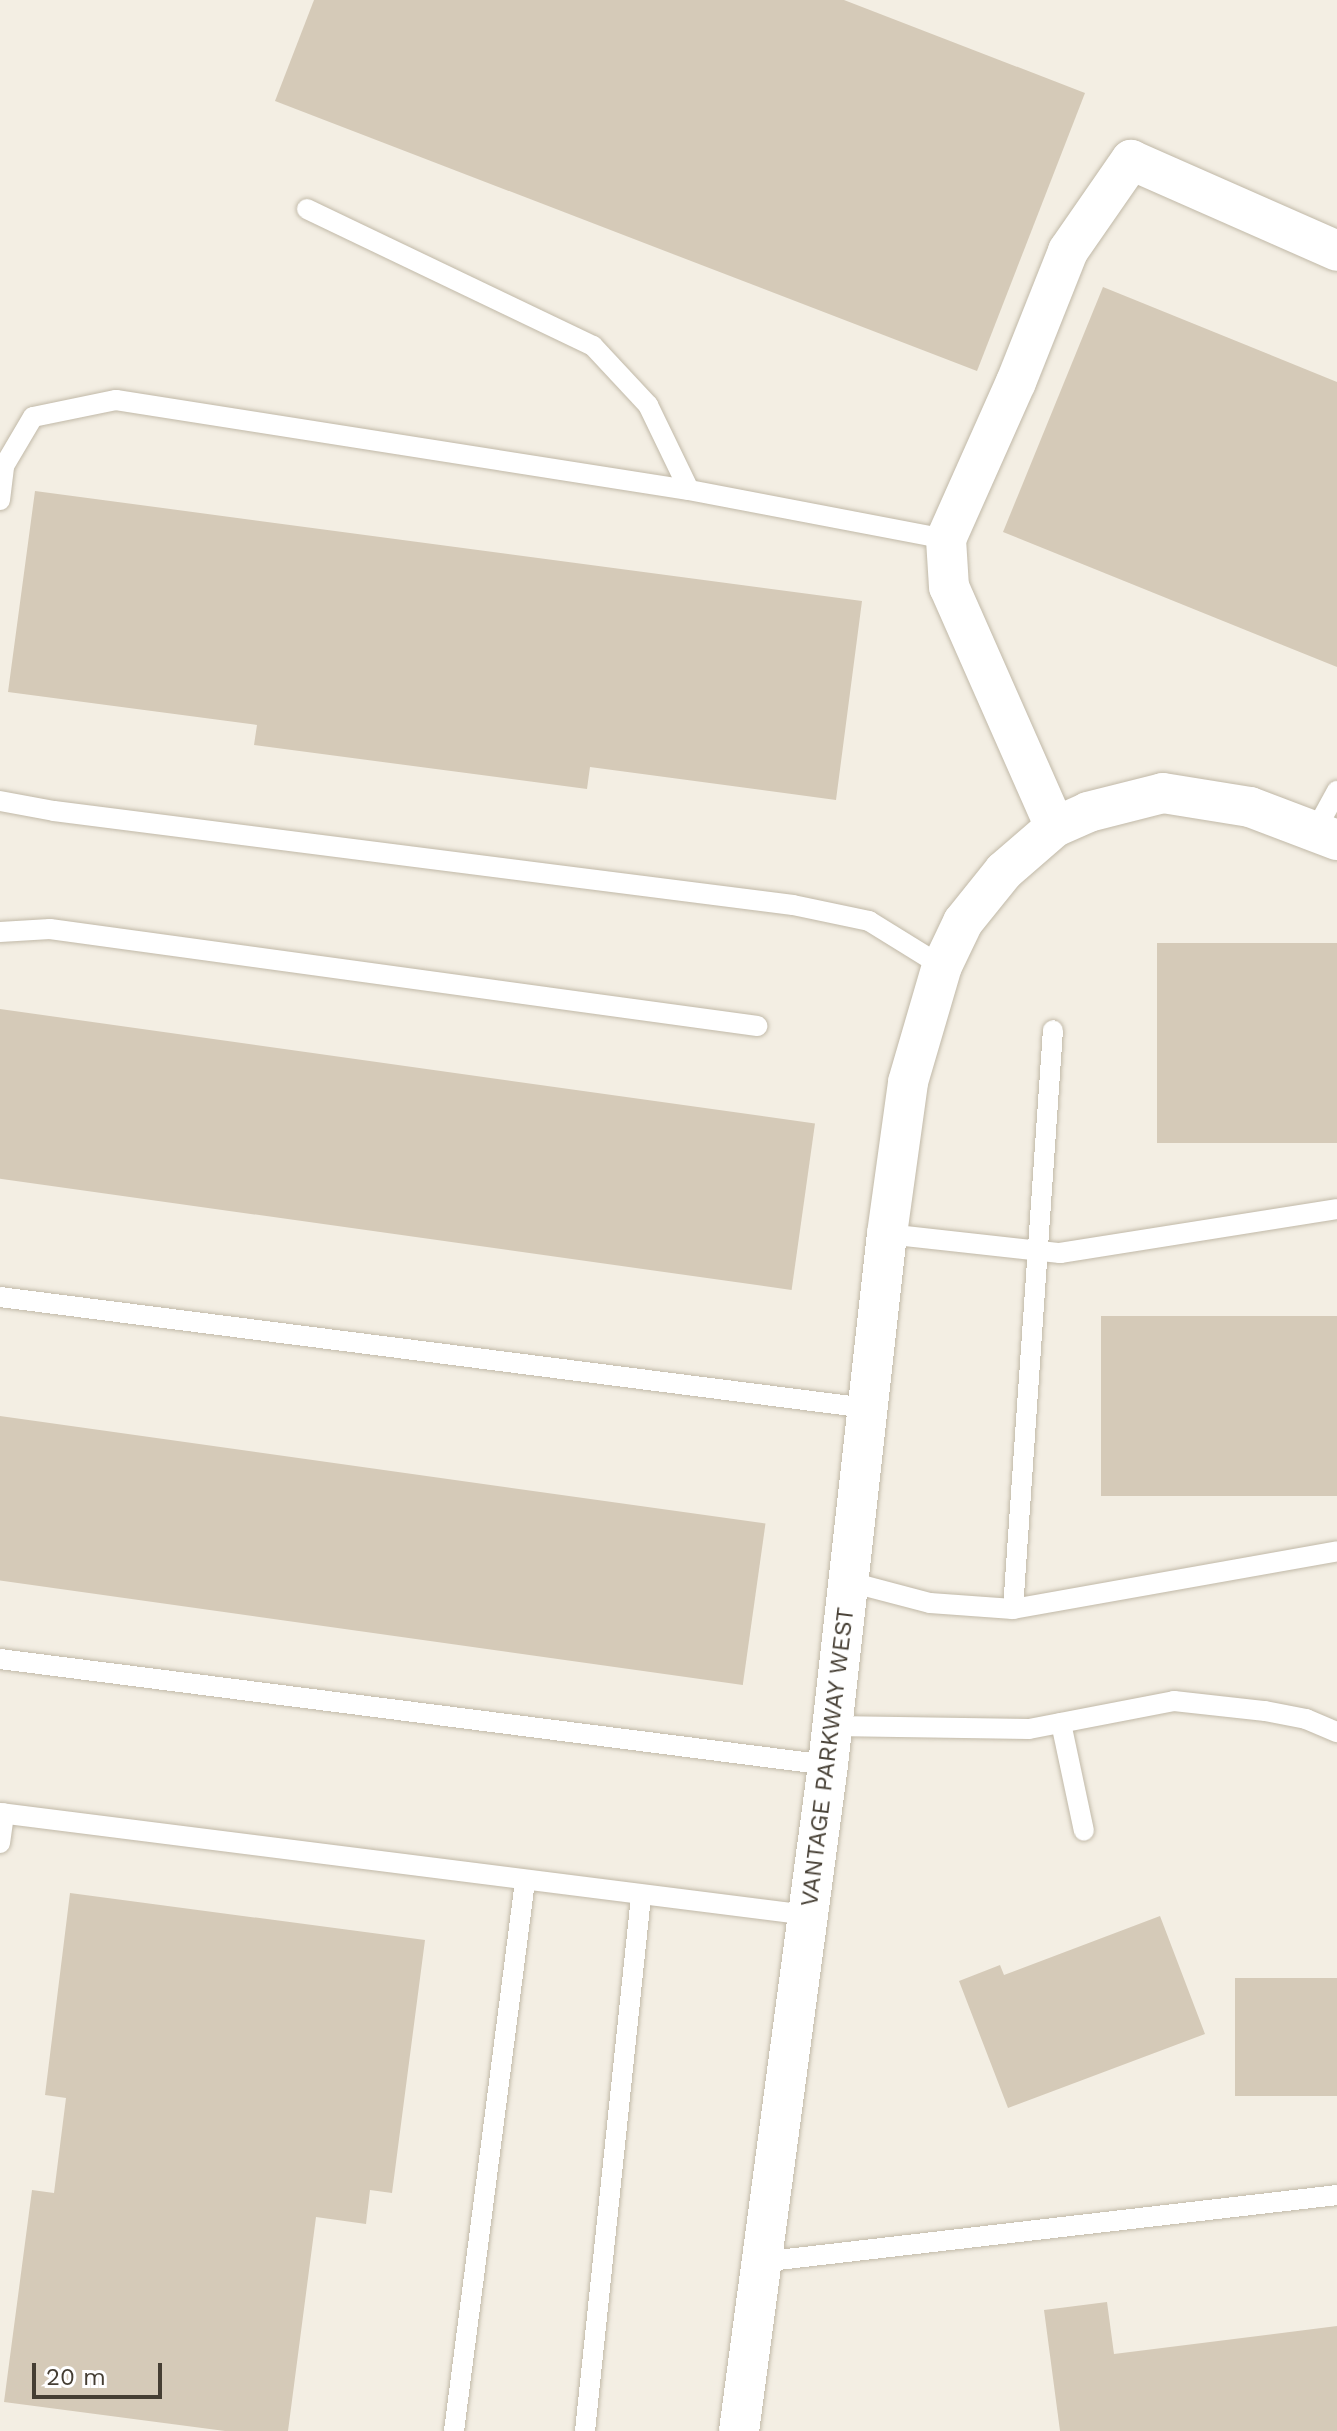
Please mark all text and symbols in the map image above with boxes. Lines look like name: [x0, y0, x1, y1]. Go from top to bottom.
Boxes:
street label: VANTAGE PARKWAY WEST: [795, 1605, 861, 1909]
scale bar: [36, 2347, 166, 2397]
text: 20 m: [46, 2363, 106, 2391]

